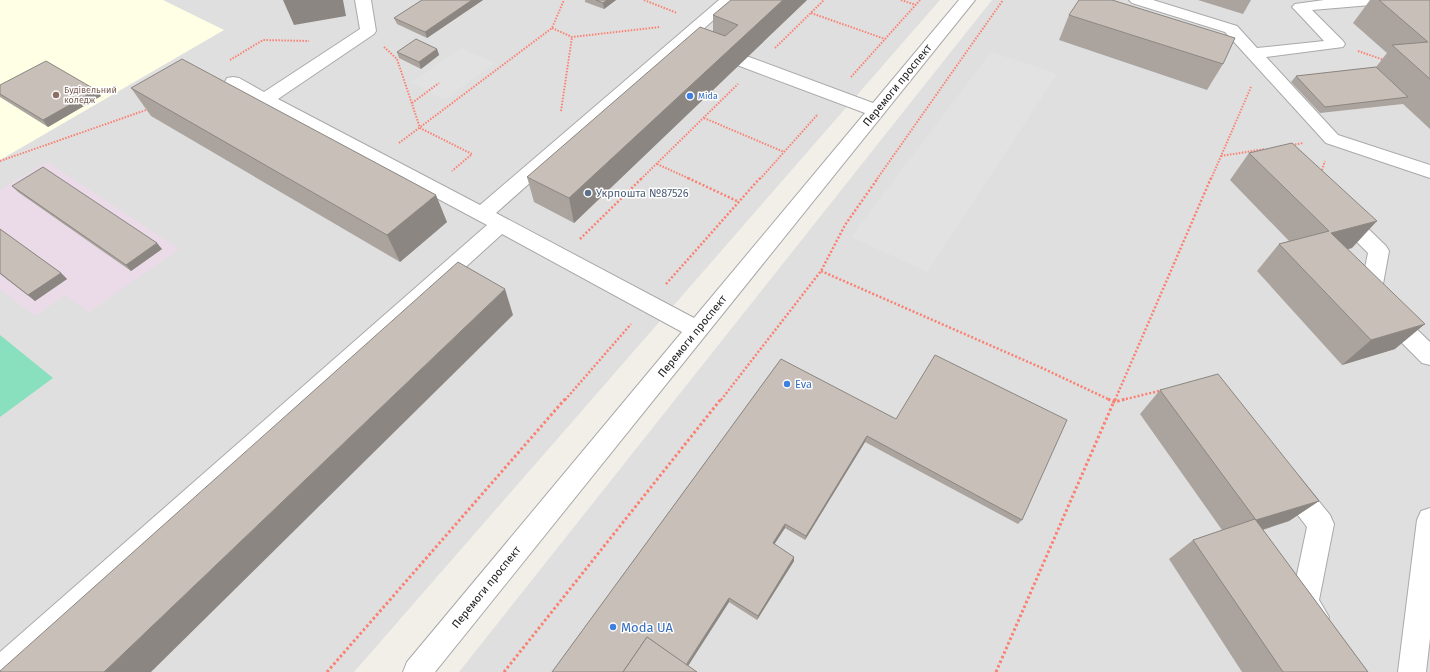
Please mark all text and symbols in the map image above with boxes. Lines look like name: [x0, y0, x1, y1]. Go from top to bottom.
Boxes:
street label: Перемоги проспект: [860, 42, 935, 129]
place label: Будівельний коледж: [64, 85, 117, 105]
marker: Будівельний коледж: [51, 90, 61, 100]
marker: Mida: [685, 91, 695, 101]
place label: Mida: [698, 91, 718, 101]
place label: Укрпошта №87526: [596, 187, 689, 200]
marker: Укрпошта №87526: [583, 188, 593, 198]
street label: Перемоги проспект: [655, 293, 730, 380]
place label: Eva: [795, 378, 812, 391]
marker: Eva: [782, 379, 792, 389]
street label: Перемоги проспект: [449, 544, 524, 631]
place label: Moda UA: [621, 620, 673, 635]
marker: Moda UA: [608, 622, 618, 632]

